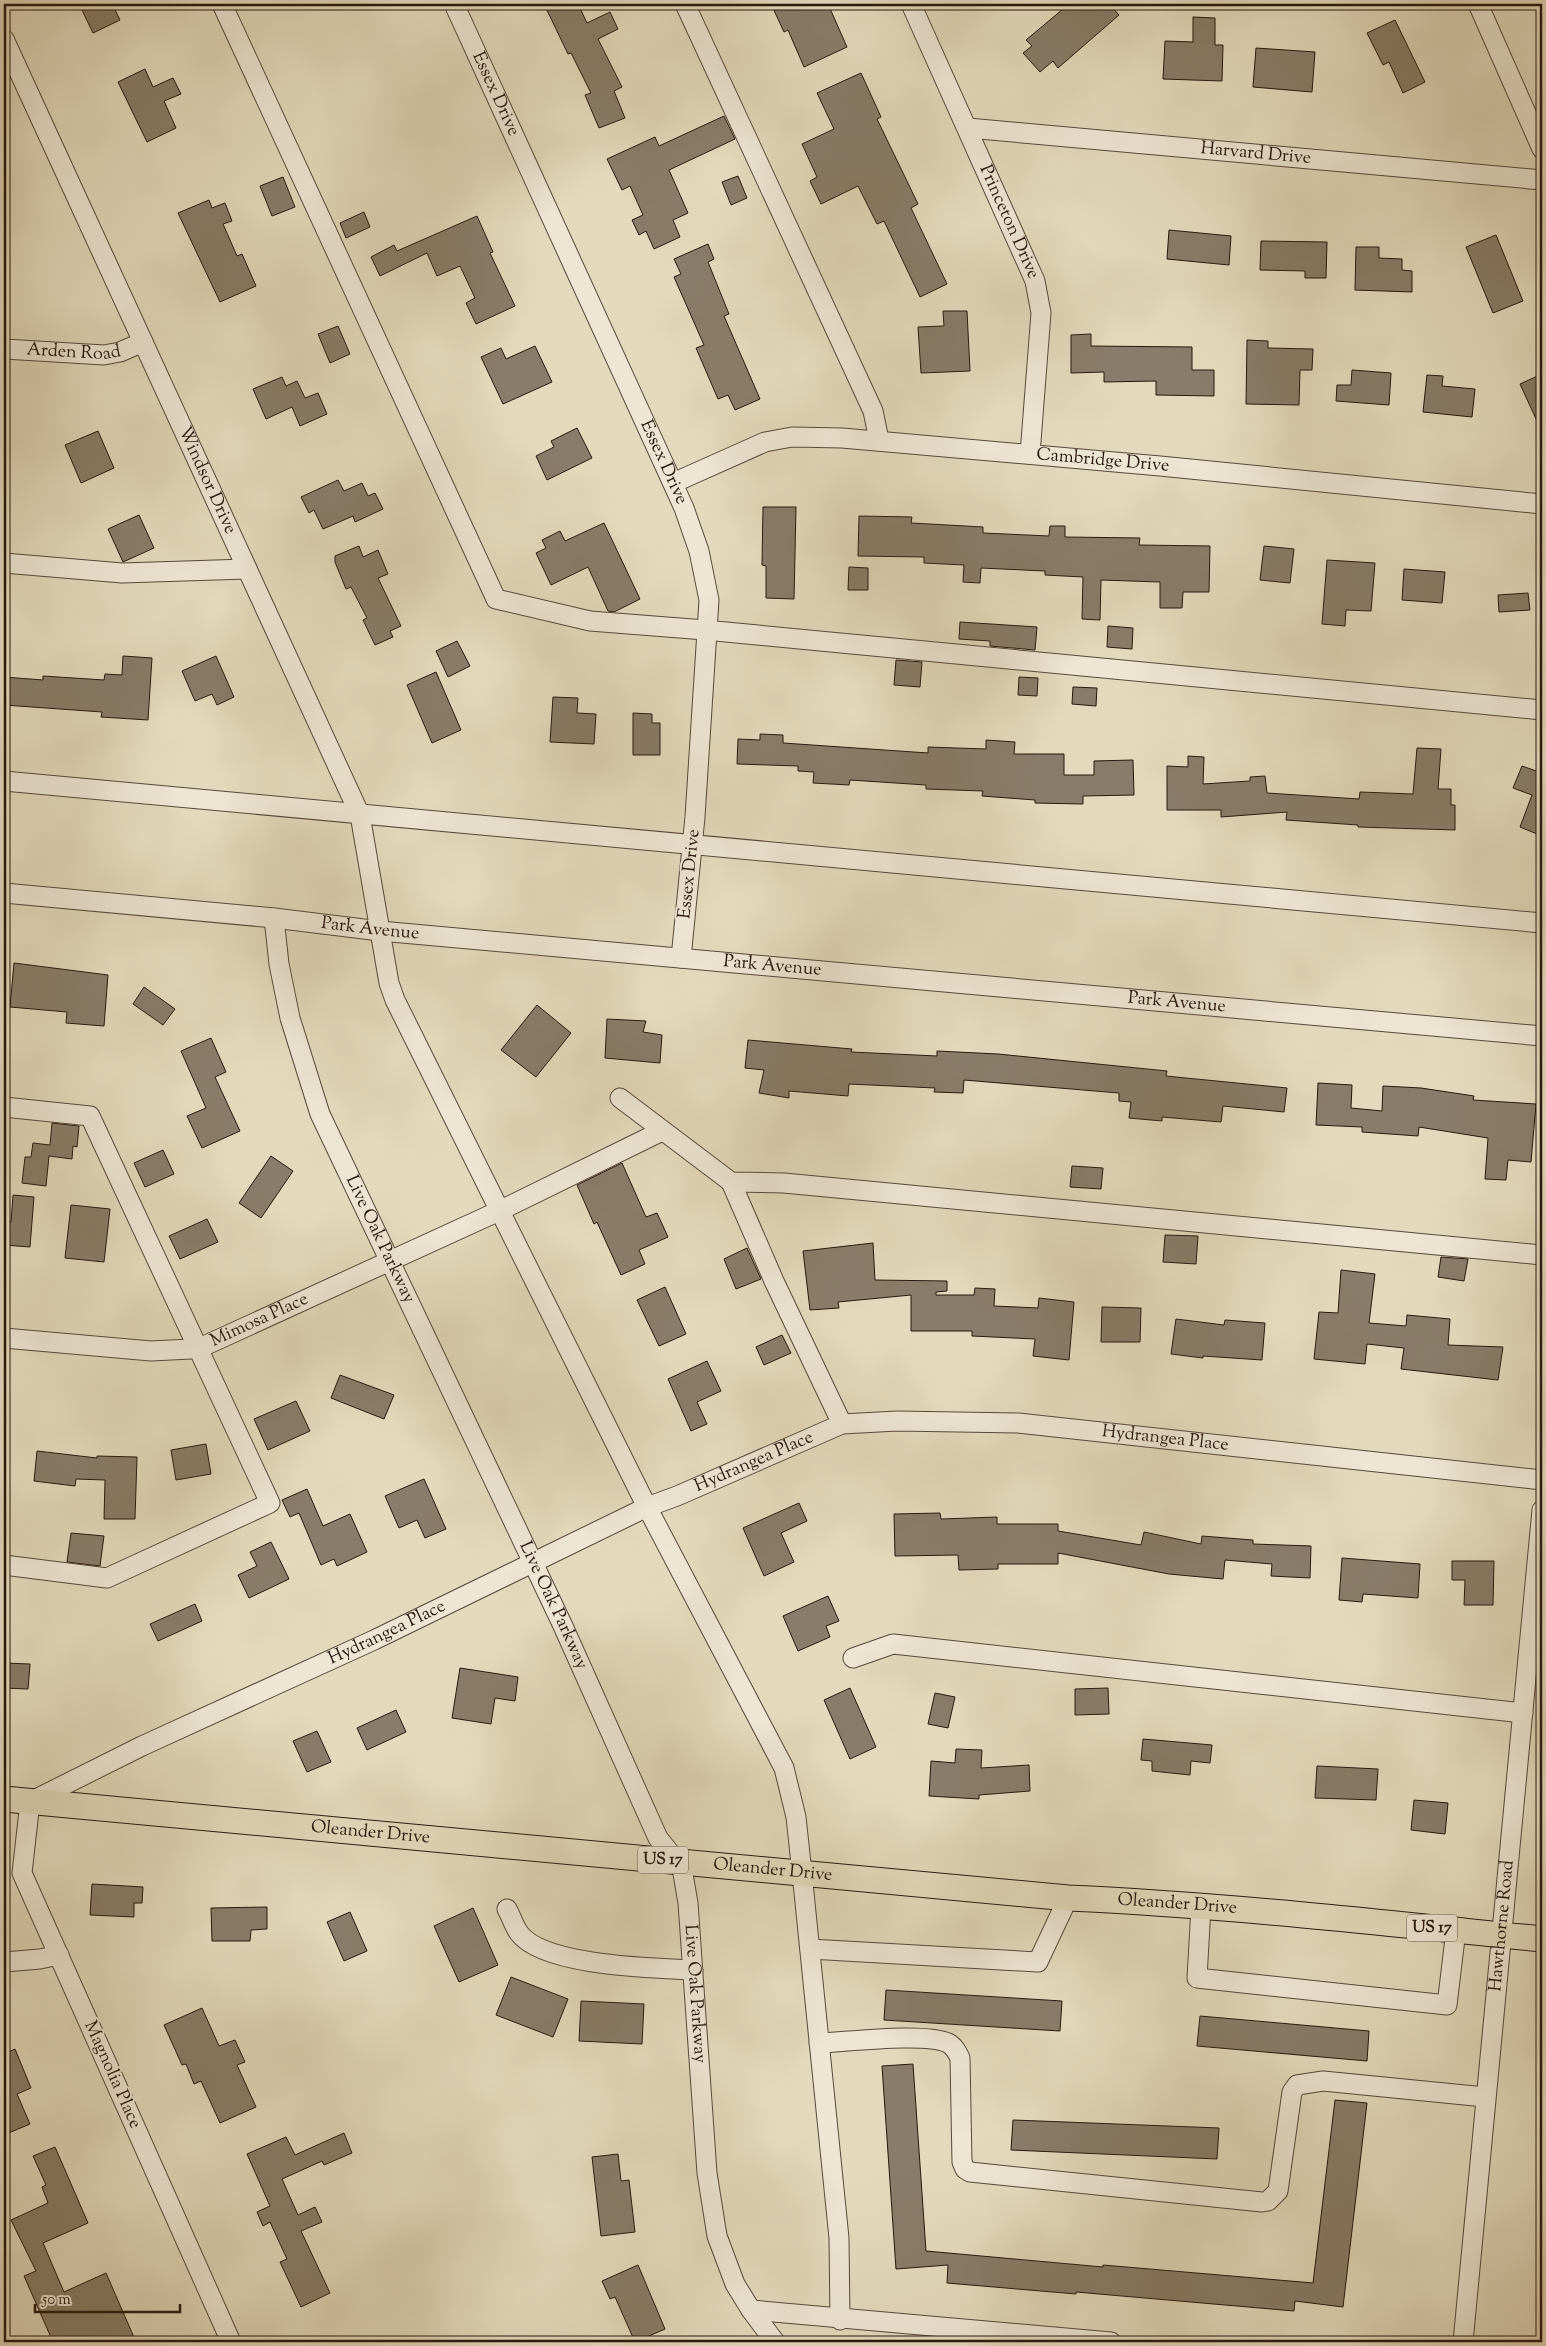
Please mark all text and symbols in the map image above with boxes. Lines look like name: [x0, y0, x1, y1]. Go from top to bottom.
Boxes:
street label: Essex Drive: [465, 48, 526, 141]
street label: Harvard Drive: [1200, 136, 1312, 172]
street label: Princeton Drive: [972, 161, 1046, 283]
street label: Arden Road: [26, 337, 123, 368]
street label: Essex Drive: [633, 416, 694, 509]
street label: Windsor Drive: [171, 423, 243, 539]
street label: Cambridge Drive: [1035, 442, 1170, 480]
street label: Essex Drive: [672, 828, 708, 920]
street label: Park Avenue: [320, 911, 420, 947]
street label: Park Avenue: [722, 949, 823, 984]
street label: Park Avenue: [1127, 986, 1227, 1020]
street label: Live Oak Parkway: [338, 1171, 421, 1308]
street label: Mimosa Place: [206, 1287, 313, 1354]
street label: Hydrangea Place: [1100, 1419, 1230, 1459]
street label: Hydrangea Place: [691, 1425, 818, 1500]
street label: Live Oak Parkway: [512, 1537, 594, 1674]
street label: Hydrangea Place: [324, 1594, 450, 1672]
street label: Oleander Drive: [310, 1815, 431, 1852]
road number: US 17: [638, 1846, 688, 1874]
street label: Oleander Drive: [712, 1852, 833, 1889]
street label: Hawthorne Road: [1483, 1859, 1522, 1993]
street label: Oleander Drive: [1117, 1888, 1238, 1922]
road number: US 17: [1407, 1915, 1457, 1942]
street label: Live Oak Parkway: [677, 1924, 712, 2064]
street label: Magnolia Place: [77, 2017, 147, 2133]
scale bar: [35, 2281, 180, 2313]
text: 50 m: [41, 2290, 71, 2311]

